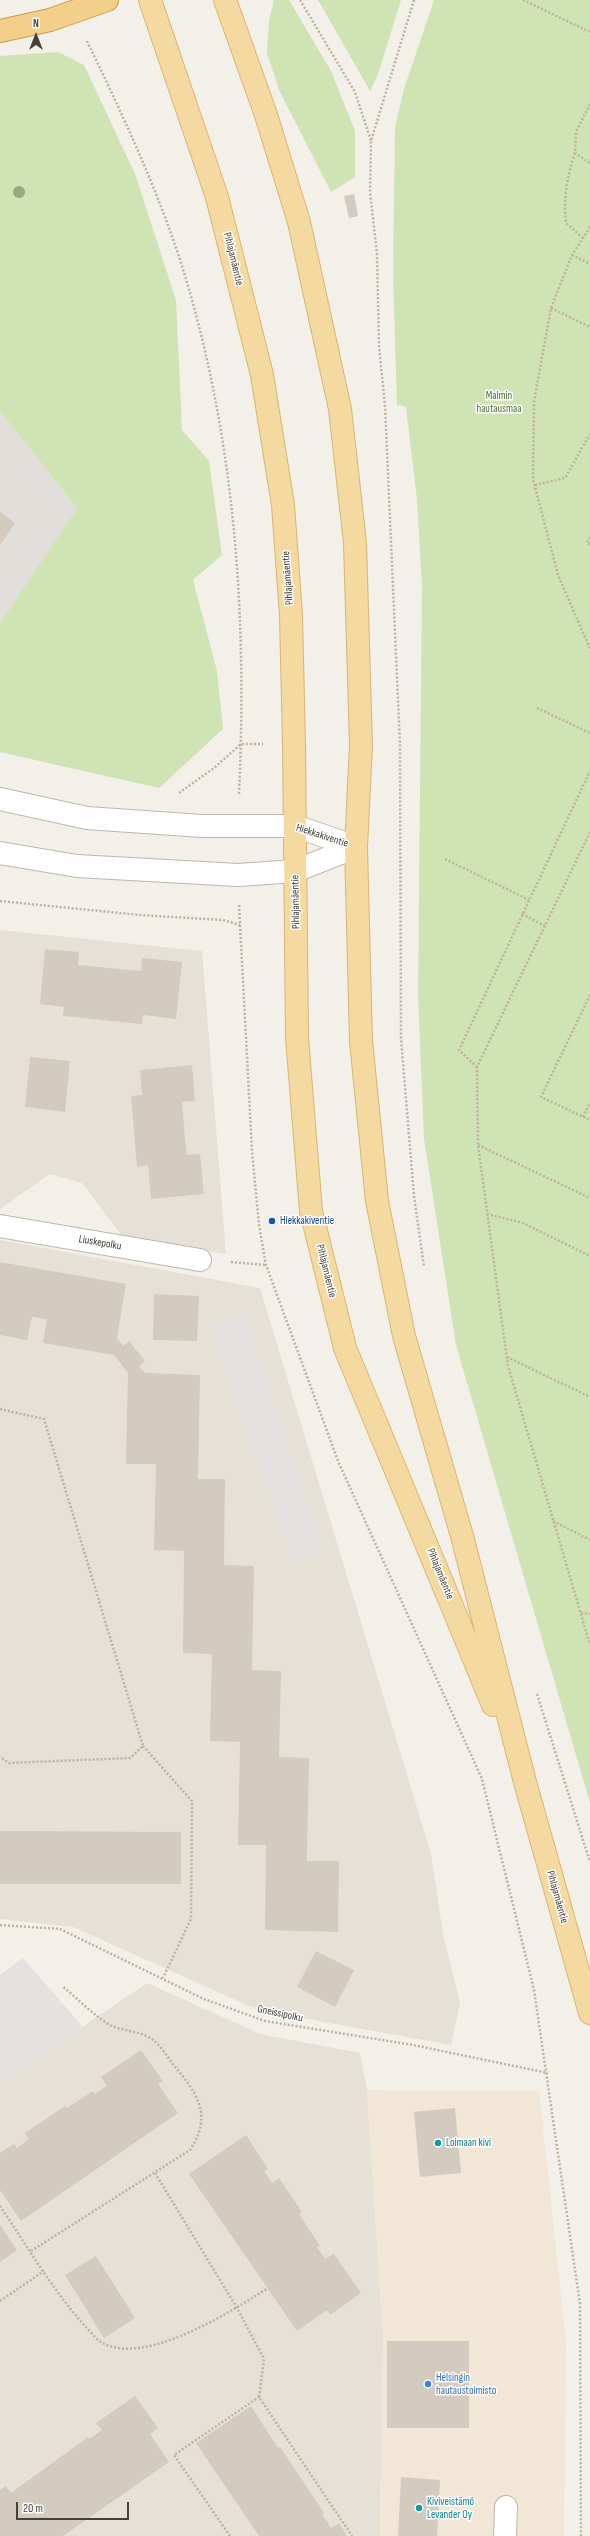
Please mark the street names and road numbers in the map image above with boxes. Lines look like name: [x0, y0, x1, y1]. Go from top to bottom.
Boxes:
street label: Pihlajamäentie: [220, 231, 246, 287]
street label: Pihlajamäentie: [280, 551, 296, 605]
street label: Hiekkakiventie: [294, 821, 350, 851]
street label: Pihlajamäentie: [289, 875, 303, 929]
street label: Liuskepolku: [78, 1233, 122, 1253]
street label: Pihlajamäentie: [313, 1243, 339, 1299]
street label: Pihlajamäentie: [424, 1546, 456, 1602]
street label: Pihlajamäentie: [543, 1869, 571, 1925]
street label: Gneissipolku: [256, 2003, 304, 2025]

